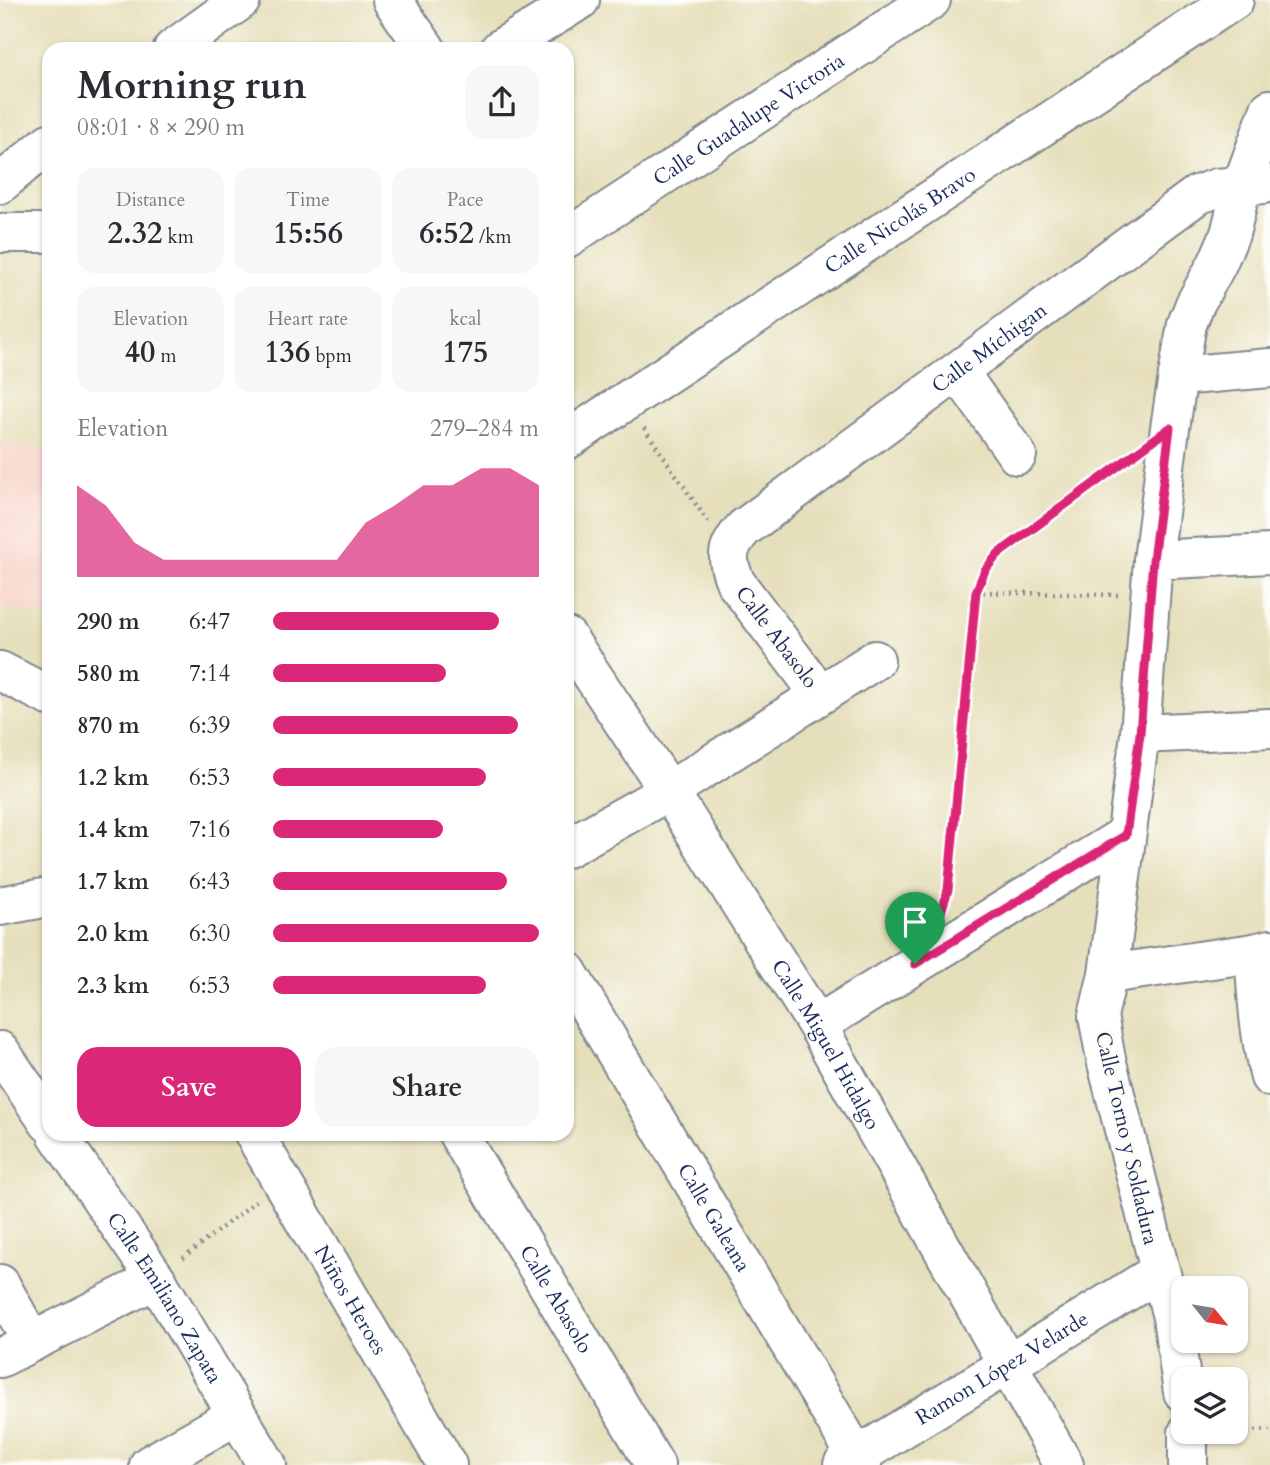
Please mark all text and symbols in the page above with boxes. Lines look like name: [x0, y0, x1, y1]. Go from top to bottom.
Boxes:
street label: Calle Guadalupe Victoria: [647, 46, 850, 193]
text: Morning run: [77, 60, 307, 112]
button: share: [465, 65, 539, 139]
text: 08:01 · 8 × 290 m: [77, 112, 245, 143]
street label: Calle Nicolás Bravo: [819, 160, 982, 281]
text: Distance: [116, 187, 185, 213]
text: Time: [286, 187, 330, 213]
text: Pace: [447, 187, 484, 213]
text: 2.32: [108, 213, 162, 254]
text: 15:56: [273, 213, 343, 254]
text: 6:52: [419, 213, 474, 254]
text: km: [162, 224, 194, 250]
text: /km: [474, 224, 511, 250]
street label: Calle Míchigan: [926, 296, 1053, 400]
text: Elevation: [113, 306, 188, 332]
text: Heart rate: [268, 306, 348, 332]
text: kcal: [449, 306, 481, 332]
text: 40: [125, 332, 155, 373]
text: 136: [264, 332, 310, 373]
text: 175: [442, 332, 488, 373]
text: m: [155, 343, 177, 369]
text: bpm: [310, 343, 352, 369]
text: Elevation: [77, 413, 168, 444]
text: 279–284 m: [430, 413, 539, 444]
street label: Calle Abasolo: [729, 580, 825, 694]
text: 290 m: [77, 606, 140, 637]
text: 6:47: [189, 606, 230, 637]
text: 580 m: [77, 658, 140, 689]
text: 7:14: [189, 658, 230, 689]
text: 870 m: [77, 710, 140, 741]
text: 6:39: [189, 710, 230, 741]
text: 1.2 km: [77, 762, 149, 793]
text: 6:53: [189, 762, 230, 793]
text: 1.4 km: [77, 814, 149, 845]
text: 7:16: [189, 814, 230, 845]
text: 1.7 km: [77, 866, 149, 897]
text: 6:43: [189, 866, 230, 897]
pin: [885, 892, 945, 964]
icon: arrive: [896, 903, 934, 941]
text: 2.0 km: [77, 918, 149, 949]
text: 6:30: [189, 918, 230, 949]
street label: Calle Miguel Hidalgo: [764, 954, 887, 1135]
text: 2.3 km: [77, 970, 149, 1001]
text: 6:53: [189, 970, 230, 1001]
street label: Calle Torno y Soldadura: [1088, 1029, 1165, 1248]
button: Save: [77, 1047, 301, 1127]
button: Share: [315, 1047, 539, 1127]
street label: Calle Galeana: [670, 1158, 757, 1277]
street label: Calle Emiliano Zapata: [100, 1207, 229, 1389]
street label: Niños Heroes: [307, 1240, 394, 1360]
street label: Calle Abasolo: [512, 1240, 599, 1359]
north arrow: [1171, 1276, 1248, 1353]
map controls: [1171, 1276, 1248, 1444]
street label: Ramon López Velarde: [910, 1305, 1094, 1432]
button: layers: [1171, 1367, 1248, 1444]

